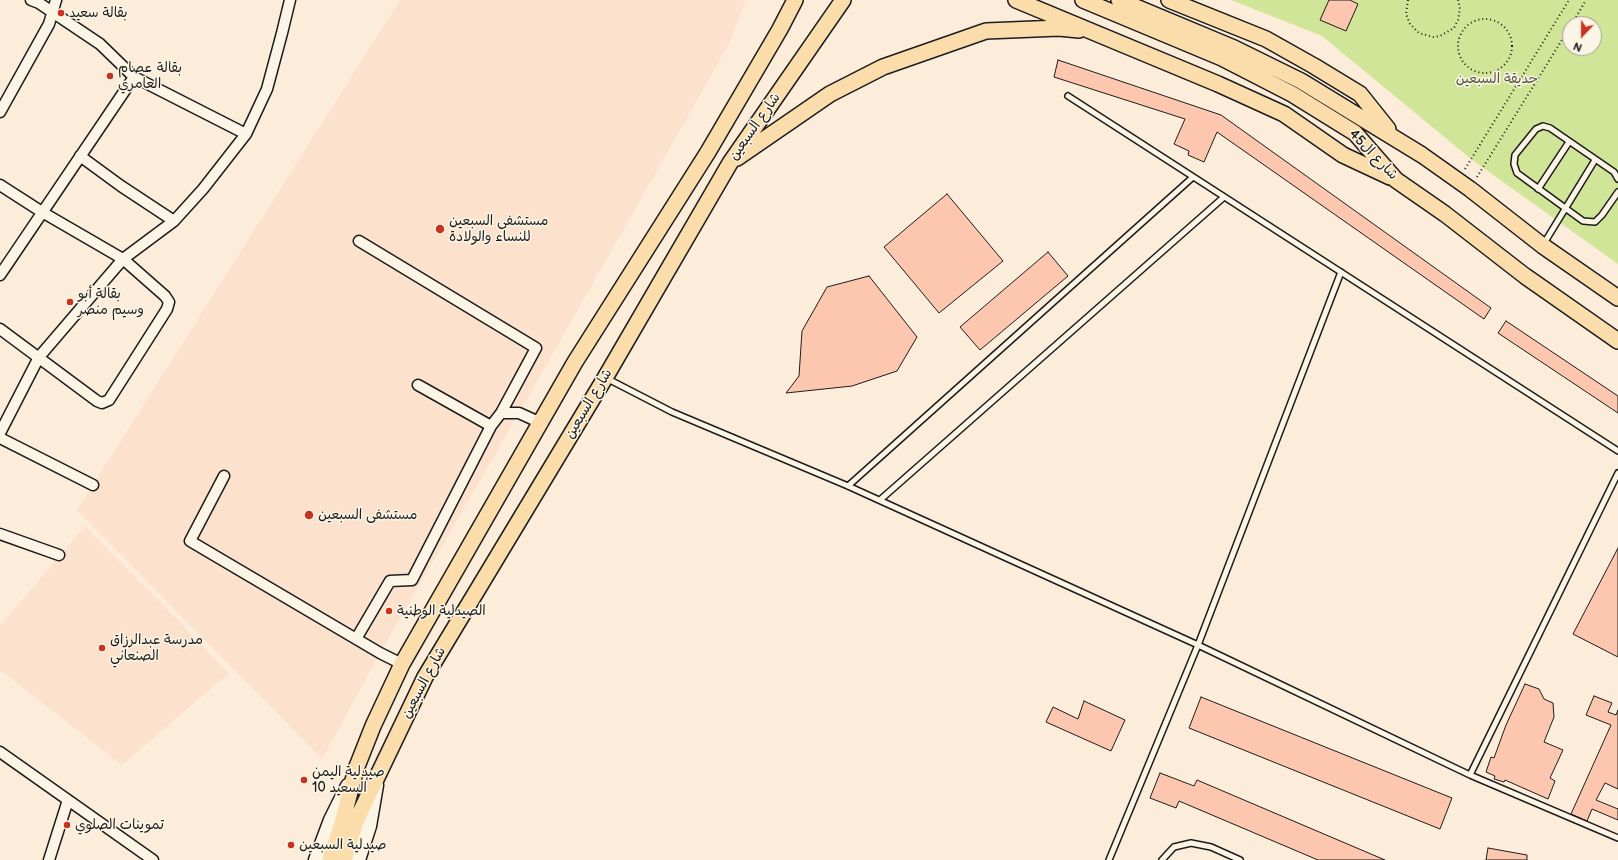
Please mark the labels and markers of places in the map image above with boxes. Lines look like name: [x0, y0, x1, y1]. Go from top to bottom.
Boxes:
place label: بقالة سعيد: [69, 5, 128, 21]
marker: بقالة سعيد: [56, 8, 66, 18]
place label: بقالة عصام العامري: [118, 60, 182, 92]
marker: بقالة عصام العامري: [105, 71, 115, 81]
place label: مستشفى السبعين للنساء والولادة: [449, 213, 548, 246]
marker: مستشفى السبعين للنساء والولادة: [434, 223, 446, 235]
place label: بقالة أبو وسيم منصر: [78, 286, 144, 318]
marker: بقالة أبو وسيم منصر: [65, 297, 75, 307]
place label: مستشفى السبعين: [318, 507, 417, 523]
marker: مستشفى السبعين: [303, 509, 315, 521]
place label: الصيدلية الوطنية: [397, 603, 486, 619]
marker: الصيدلية الوطنية: [384, 606, 394, 616]
place label: مدرسة عبدالرزاق الصنعاني: [110, 632, 203, 664]
marker: مدرسة عبدالرزاق الصنعاني: [97, 643, 107, 653]
place label: صيدلية اليمن السعيد 10: [312, 764, 385, 796]
marker: صيدلية اليمن السعيد 10: [299, 775, 309, 785]
place label: تموينات الصلوي: [75, 817, 164, 833]
marker: تموينات الصلوي: [62, 820, 72, 830]
place label: صيدلية السبعين: [299, 837, 386, 853]
marker: صيدلية السبعين: [286, 840, 296, 850]

